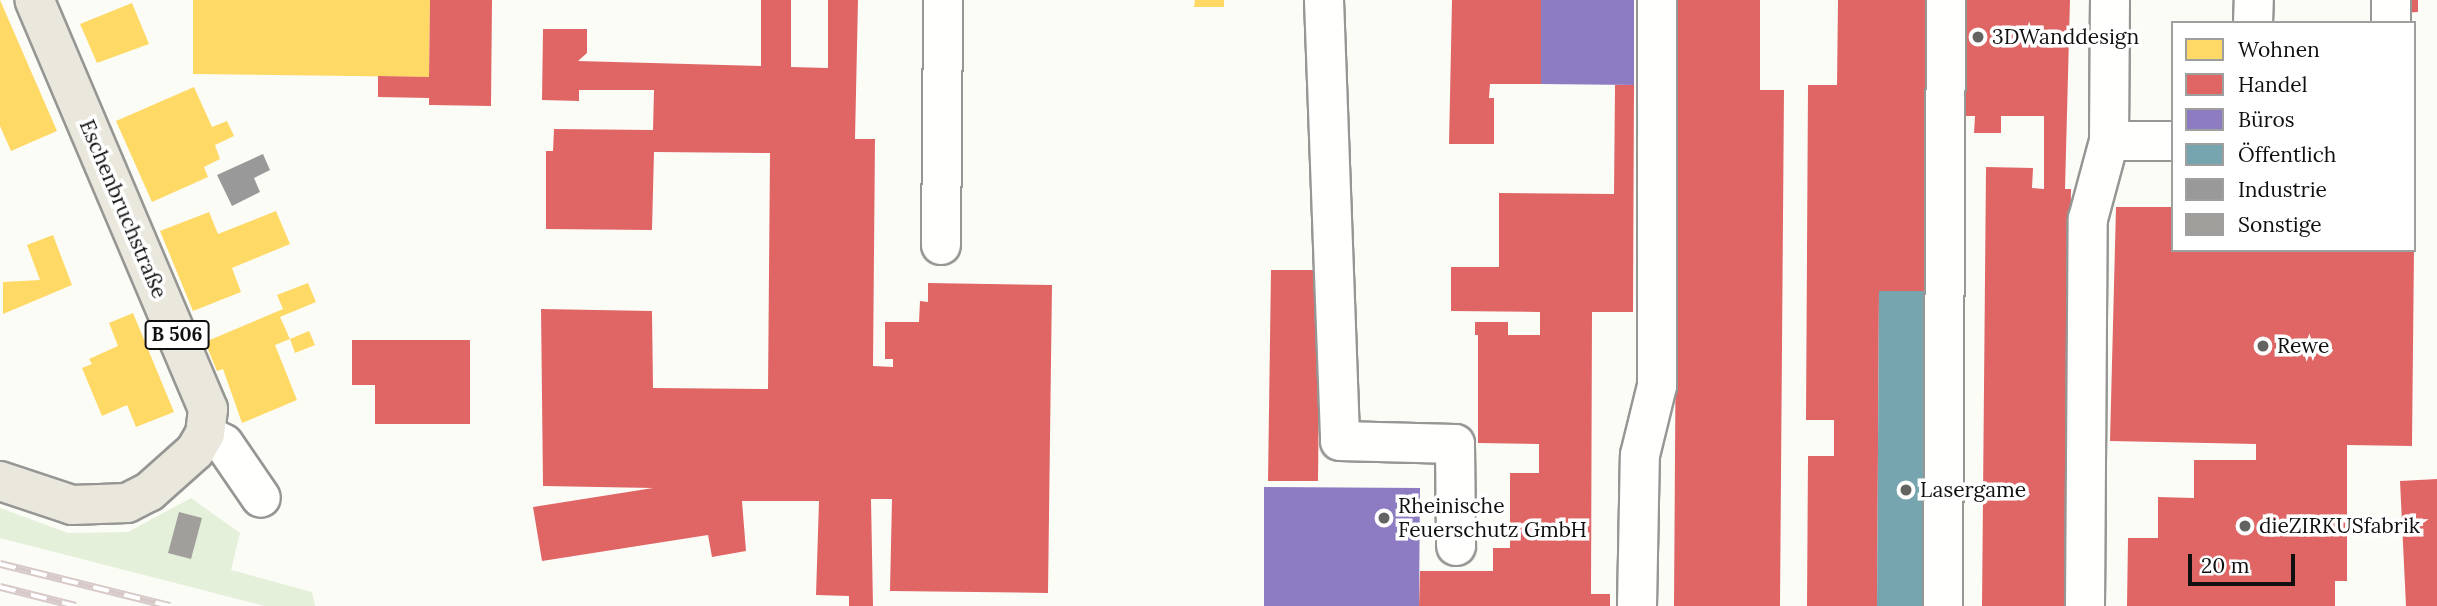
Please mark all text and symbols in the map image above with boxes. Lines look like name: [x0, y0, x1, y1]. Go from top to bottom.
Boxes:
legend: [2171, 21, 2416, 252]
place label: 3DWanddesign: [1992, 24, 2139, 50]
marker: 3DWanddesign: [1970, 29, 1986, 45]
text: Wohnen: [2238, 36, 2320, 63]
text: Handel: [2238, 71, 2307, 98]
text: Büros: [2238, 106, 2294, 133]
street label: Eschenbruchstraße: [74, 116, 172, 302]
text: Öffentlich: [2238, 141, 2336, 168]
text: Industrie: [2238, 176, 2327, 203]
text: Sonstige: [2238, 211, 2322, 238]
road number: B 506: [144, 320, 210, 350]
place label: Rewe: [2277, 333, 2329, 359]
marker: Rewe: [2255, 338, 2271, 354]
place label: Lasergame: [1920, 477, 2026, 503]
marker: Lasergame: [1898, 482, 1914, 498]
place label: Rheinische Feuerschutz GmbH: [1398, 493, 1587, 543]
marker: Rheinische Feuerschutz GmbH: [1376, 510, 1392, 526]
place label: dieZIRKUSfabrik: [2259, 513, 2420, 539]
marker: dieZIRKUSfabrik: [2237, 518, 2253, 534]
scale bar: [2192, 540, 2299, 584]
text: 20 m: [2201, 552, 2250, 579]

